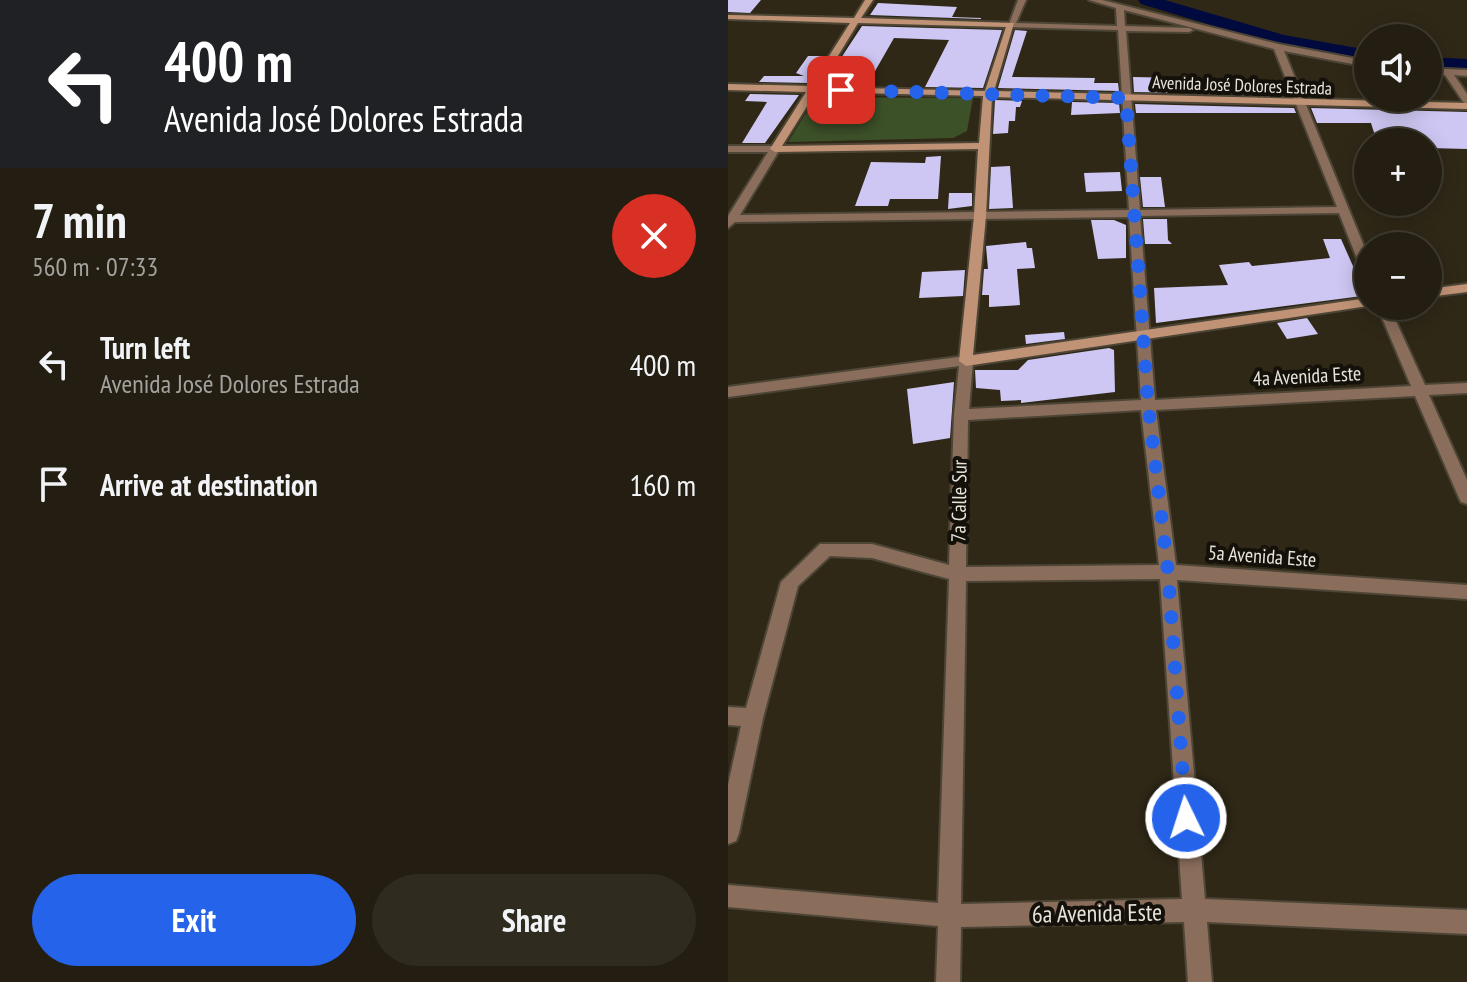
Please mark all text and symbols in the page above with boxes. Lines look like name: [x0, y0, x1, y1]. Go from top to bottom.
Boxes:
map controls: [1354, 24, 1442, 320]
button: sound: [1354, 24, 1442, 112]
text: 400 m: [164, 25, 293, 97]
icon: left: [32, 32, 136, 136]
pin: [807, 56, 875, 124]
icon: arrive: [819, 68, 863, 112]
street label: Avenida José Dolores Estrada: [1152, 70, 1332, 100]
text: Avenida José Dolores Estrada: [164, 95, 524, 142]
button: +: [1354, 128, 1442, 216]
text: 7 min: [32, 189, 127, 251]
button: close: [612, 194, 696, 278]
button: −: [1354, 232, 1442, 320]
text: 560 m · 07:33: [32, 250, 158, 283]
text: Turn left: [100, 328, 190, 367]
icon: left: [32, 342, 76, 386]
text: 400 m: [630, 345, 696, 384]
street label: 4a Avenida Este: [1252, 360, 1362, 392]
text: Avenida José Dolores Estrada: [100, 367, 360, 400]
street label: 7a Calle Sur: [945, 459, 973, 542]
icon: arrive: [32, 462, 76, 506]
text: Arrive at destination: [100, 465, 318, 504]
text: 160 m: [630, 465, 696, 504]
street label: 5a Avenida Este: [1207, 539, 1317, 573]
position arrow: [1144, 776, 1228, 860]
button: Exit: [32, 874, 356, 966]
button: Share: [372, 874, 696, 966]
street label: 6a Avenida Este: [1032, 896, 1162, 930]

